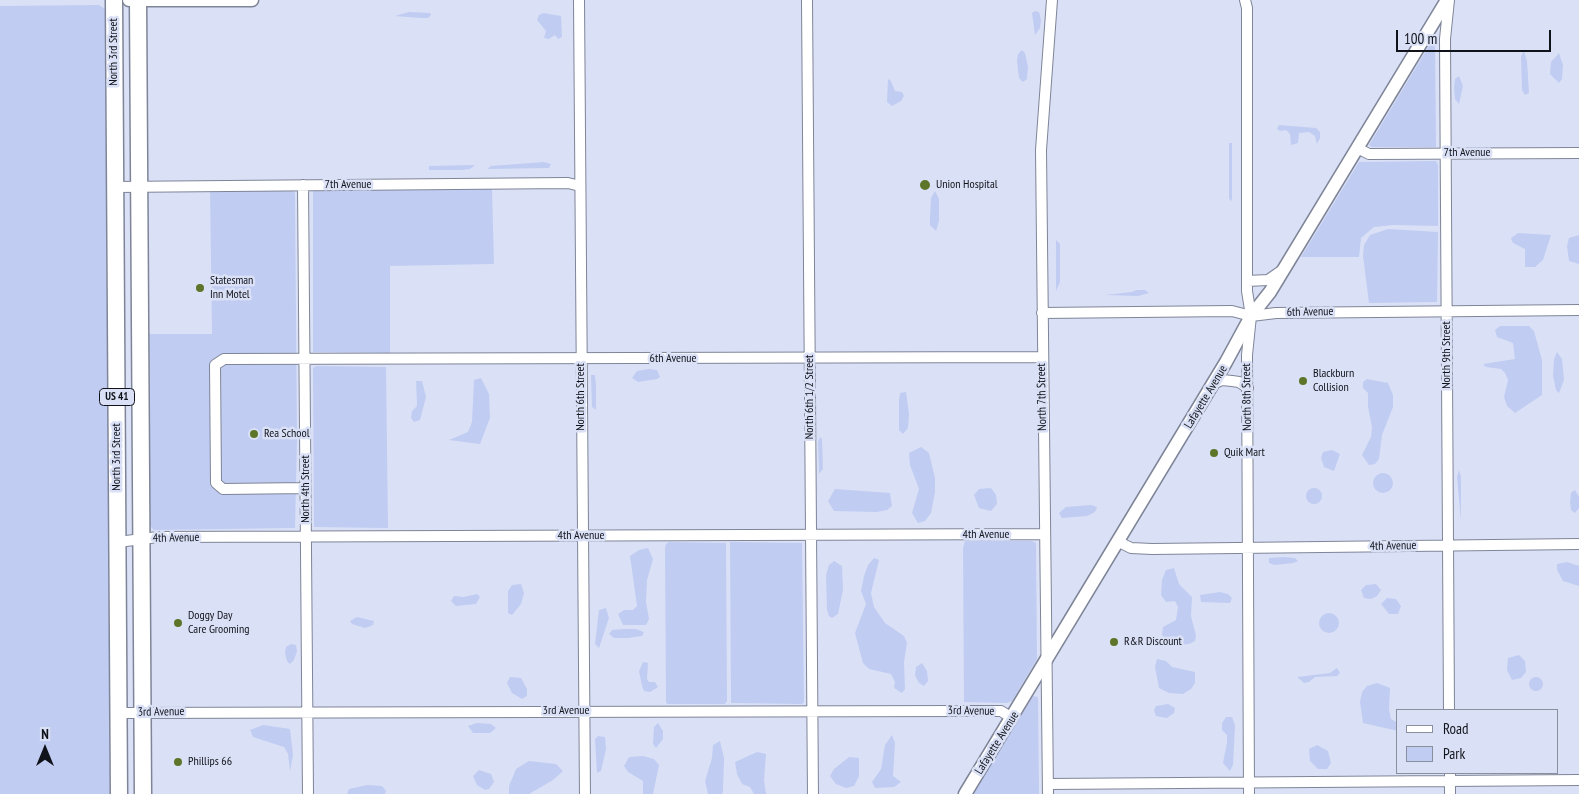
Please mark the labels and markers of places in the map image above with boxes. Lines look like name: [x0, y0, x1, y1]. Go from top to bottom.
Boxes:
marker: Union Hospital: [918, 178, 932, 192]
place label: Union Hospital: [936, 178, 998, 192]
place label: Statesman Inn Motel: [210, 274, 253, 302]
marker: Statesman Inn Motel: [194, 282, 206, 294]
place label: Blackburn Collision: [1313, 367, 1354, 395]
marker: Blackburn Collision: [1297, 375, 1309, 387]
place label: Rea School: [264, 427, 309, 441]
marker: Rea School: [248, 428, 260, 440]
place label: Quik Mart: [1224, 446, 1265, 460]
marker: Quik Mart: [1208, 447, 1220, 459]
place label: Doggy Day Care Grooming: [188, 609, 249, 637]
marker: Doggy Day Care Grooming: [172, 617, 184, 629]
place label: R&R Discount: [1124, 635, 1182, 649]
marker: R&R Discount: [1108, 636, 1120, 648]
place label: Phillips 66: [188, 755, 232, 769]
marker: Phillips 66: [172, 756, 184, 768]

